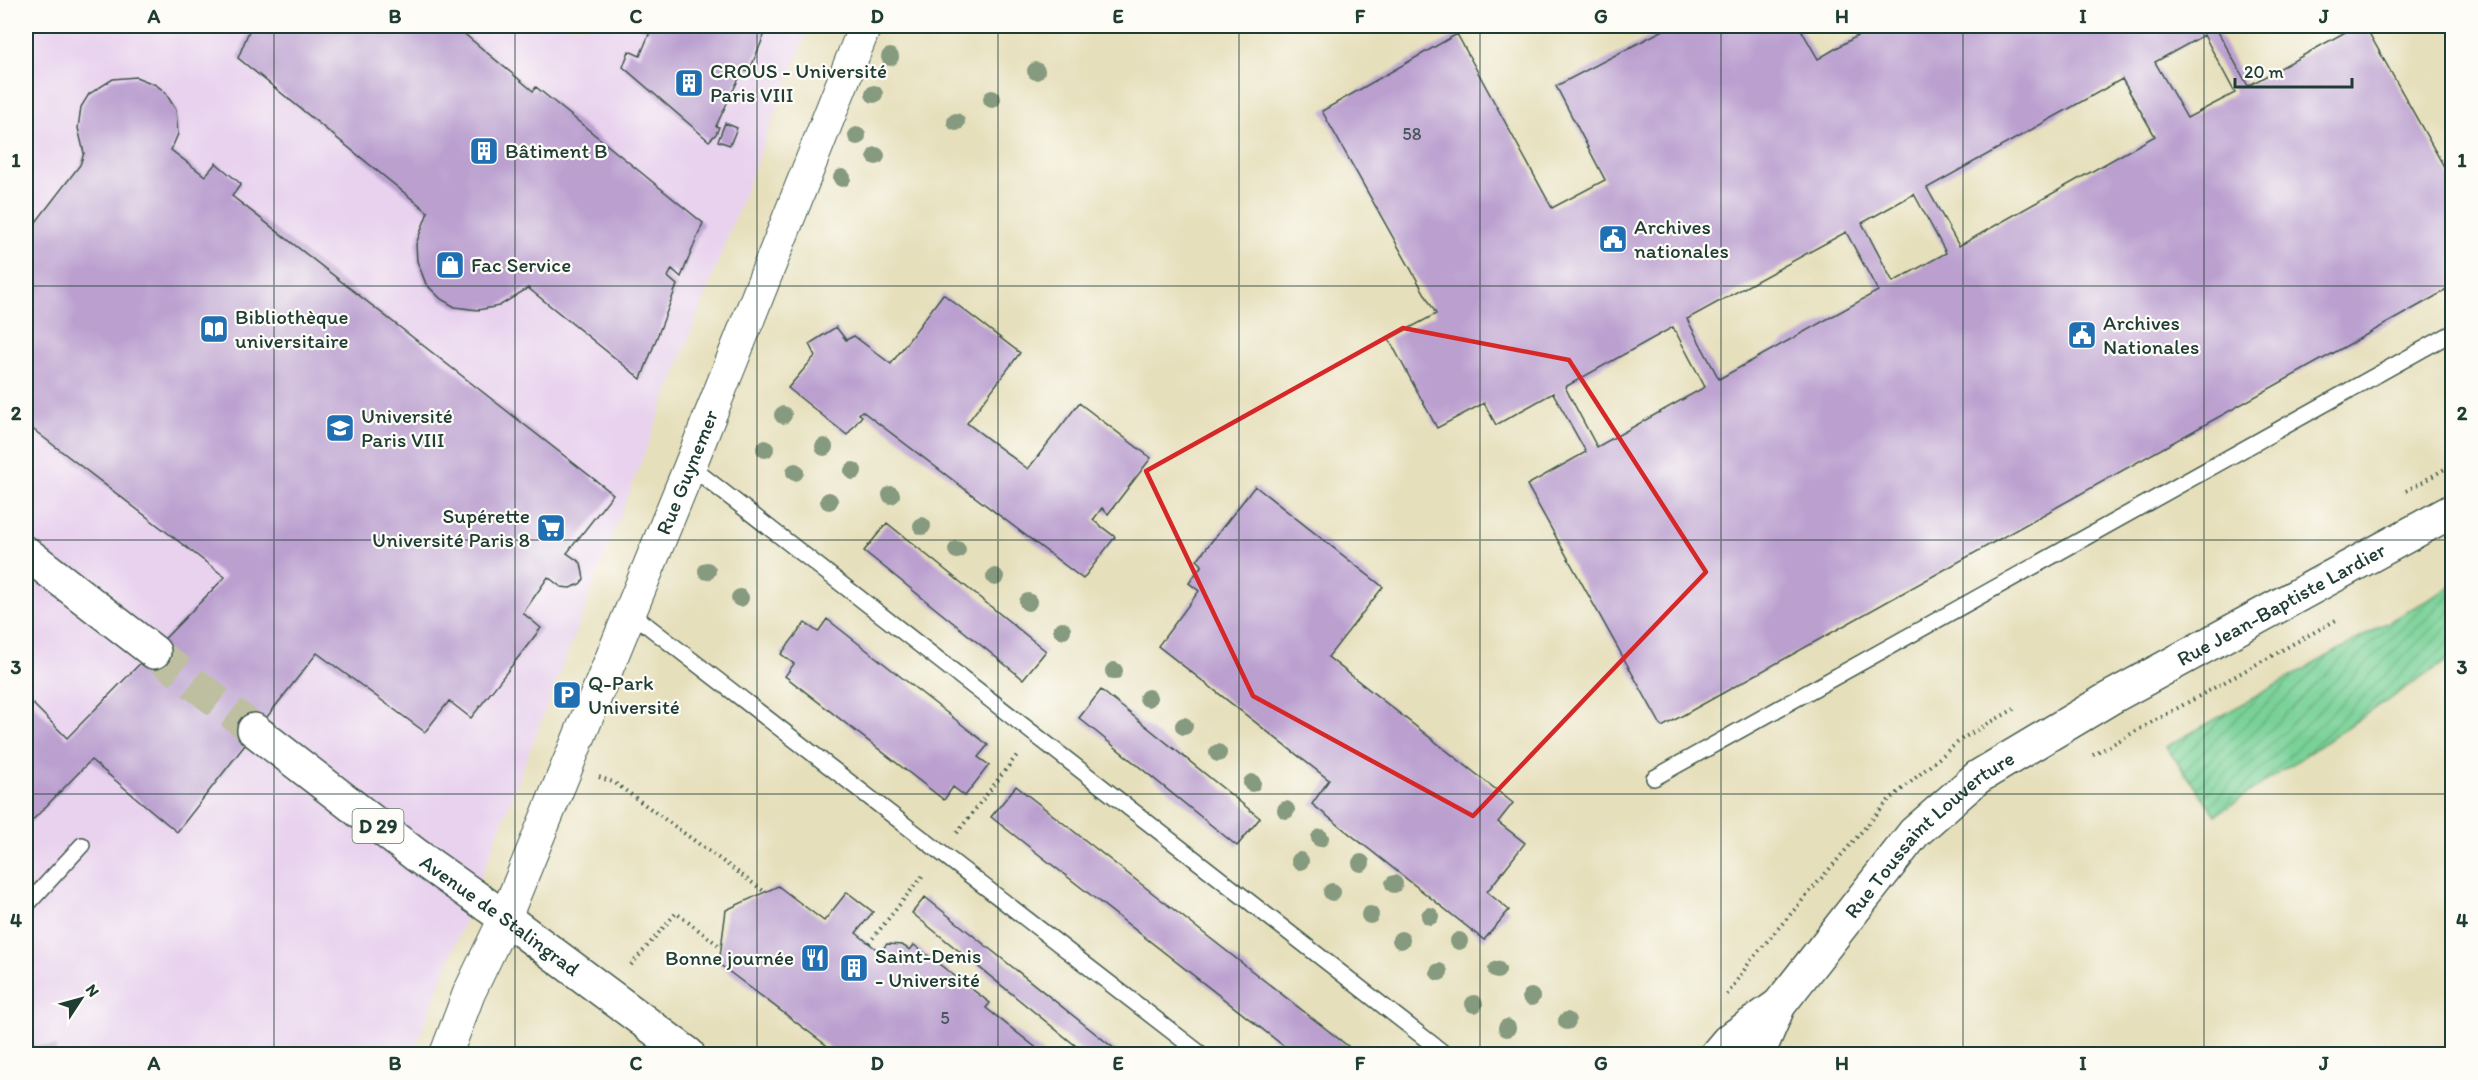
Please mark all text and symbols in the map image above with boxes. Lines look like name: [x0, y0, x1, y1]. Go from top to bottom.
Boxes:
text: A: [147, 4, 161, 28]
text: B: [389, 4, 402, 28]
text: C: [630, 4, 643, 28]
text: D: [870, 4, 884, 28]
text: E: [1112, 4, 1124, 28]
text: F: [1355, 4, 1366, 28]
text: G: [1594, 4, 1608, 28]
text: H: [1835, 4, 1849, 28]
text: I: [2079, 4, 2087, 28]
text: J: [2318, 4, 2329, 28]
scale bar: [2235, 51, 2352, 89]
place label: CROUS - Université Paris VIII: [710, 58, 887, 107]
text: 20 m: [2244, 61, 2284, 83]
building icon: CROUS - Université Paris VIII: [673, 67, 705, 99]
house number: 58: [1402, 123, 1422, 145]
building icon: Bâtiment B: [468, 135, 500, 167]
place label: Bâtiment B: [505, 138, 608, 163]
text: 1: [11, 148, 21, 172]
text: 1: [2457, 148, 2467, 172]
place label: Archives nationales: [1634, 214, 1729, 263]
public building icon: Archives nationales: [1597, 223, 1629, 255]
shop icon: Fac Service: [434, 249, 466, 281]
place label: Fac Service: [471, 252, 571, 277]
place label: Bibliothèque universitaire: [235, 304, 349, 353]
place label: Archives Nationales: [2103, 310, 2199, 359]
library icon: Bibliothèque universitaire: [198, 313, 230, 345]
public building icon: Archives Nationales: [2066, 319, 2098, 351]
text: 2: [11, 401, 22, 425]
text: 2: [2457, 401, 2468, 425]
place label: Université Paris VIII: [361, 403, 453, 452]
street label: Rue Guynemer: [650, 405, 723, 538]
school or university icon: Université Paris VIII: [324, 412, 356, 444]
place label: Supérette Université Paris 8: [372, 503, 530, 552]
supermarket icon: Supérette Université Paris 8: [535, 512, 567, 544]
street label: Rue Jean-Baptiste Lardier: [2172, 537, 2390, 671]
text: 3: [11, 655, 22, 679]
text: 3: [2457, 655, 2468, 679]
place label: Q-Park Université: [588, 670, 680, 719]
parking icon: Q-Park Université: [551, 679, 583, 711]
street label: Rue Toussaint Louverture: [1839, 745, 2019, 923]
road number: D 29: [352, 809, 404, 843]
street label: Avenue de Stalingrad: [415, 849, 585, 982]
text: 4: [10, 908, 22, 932]
text: 4: [2456, 908, 2468, 932]
restaurant icon: Bonne journée: [799, 942, 831, 974]
place label: Saint-Denis - Université: [875, 943, 981, 992]
place label: Bonne journée: [665, 945, 794, 970]
building icon: Saint-Denis - Université: [838, 952, 870, 984]
north arrow: [51, 969, 111, 1029]
text: N: [82, 981, 104, 1000]
house number: 5: [940, 1007, 950, 1029]
text: A: [147, 1051, 161, 1075]
text: B: [389, 1051, 402, 1075]
text: C: [630, 1051, 643, 1075]
text: D: [870, 1051, 884, 1075]
text: E: [1112, 1051, 1124, 1075]
text: F: [1355, 1051, 1366, 1075]
text: G: [1594, 1051, 1608, 1075]
text: H: [1835, 1051, 1849, 1075]
text: I: [2079, 1051, 2087, 1075]
text: J: [2318, 1051, 2329, 1075]

